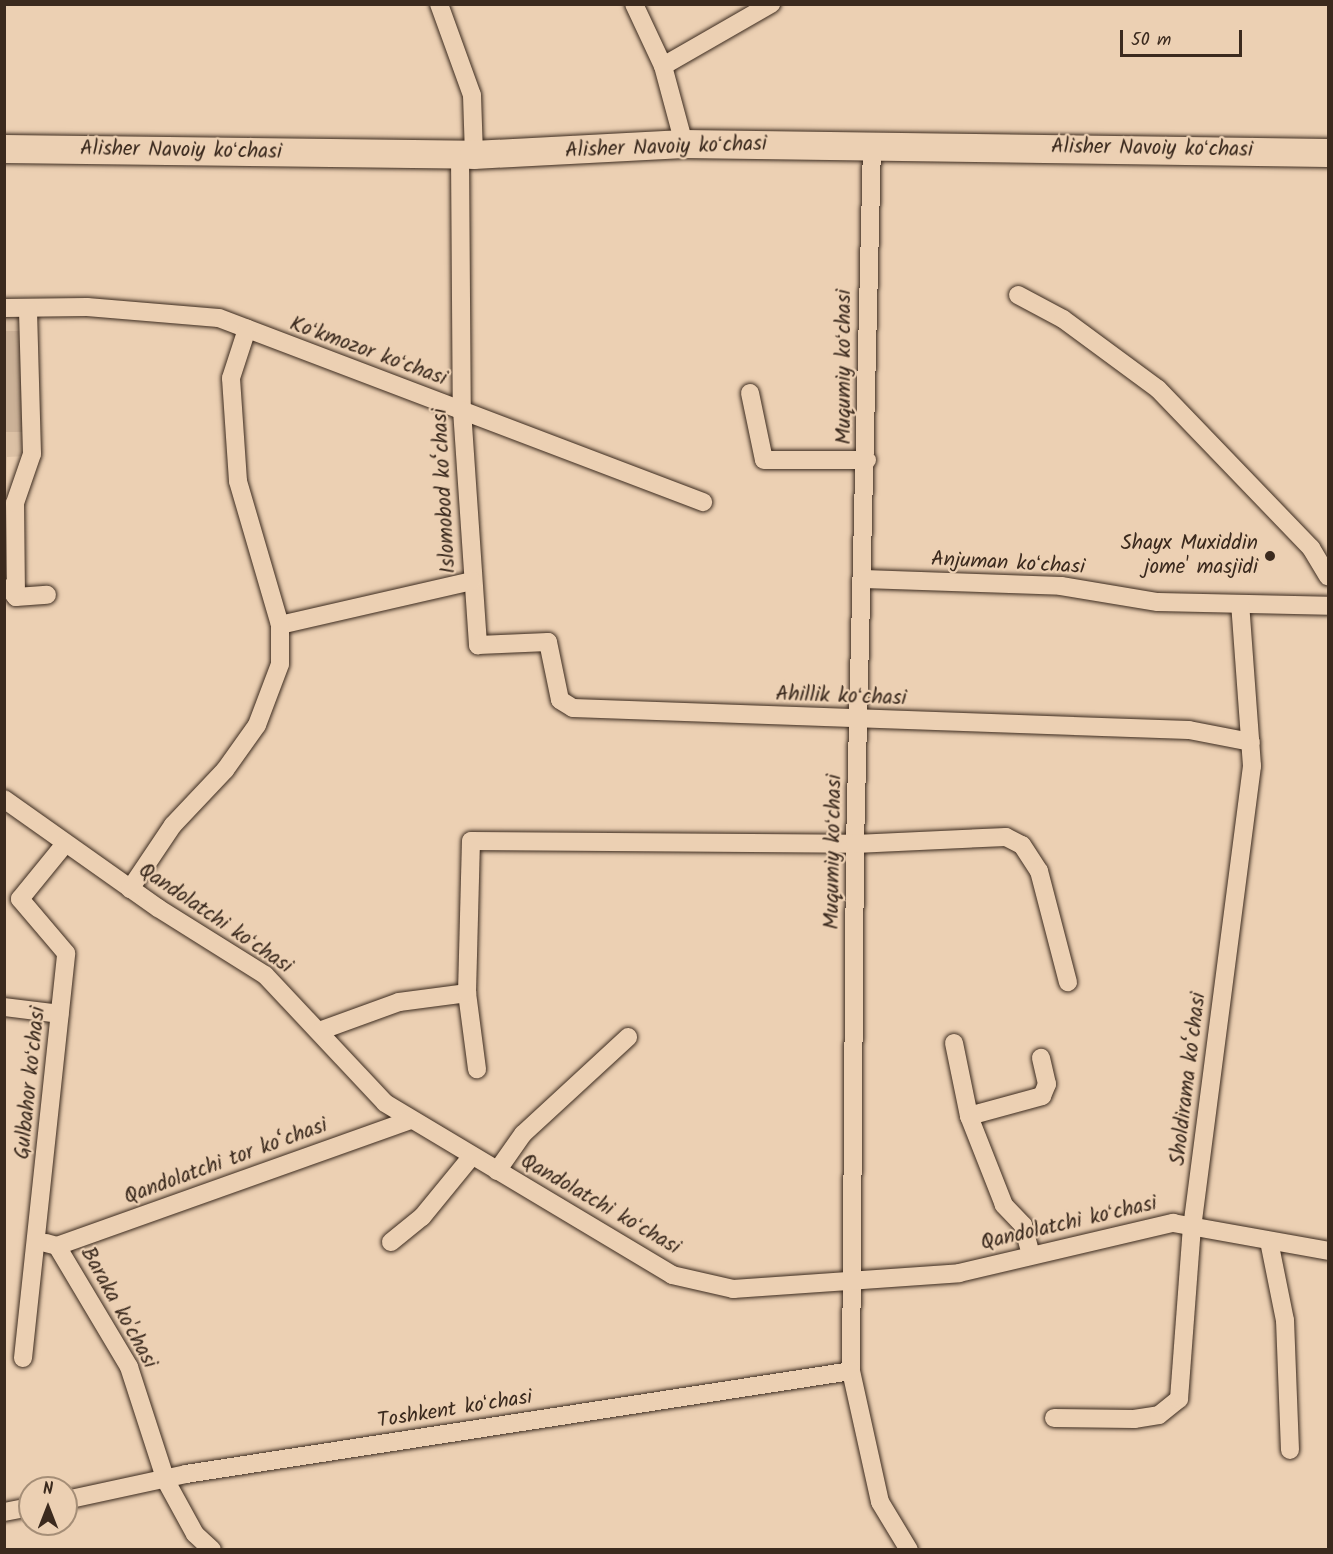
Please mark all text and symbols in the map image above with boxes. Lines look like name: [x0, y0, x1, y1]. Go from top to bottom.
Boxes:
scale bar: [1123, 18, 1244, 56]
text: 50 m: [1131, 26, 1171, 55]
street label: Alisher Navoiy koʻchasi: [565, 132, 767, 164]
street label: Alisher Navoiy koʻchasi: [1051, 135, 1253, 163]
street label: Alisher Navoiy koʻchasi: [80, 137, 282, 165]
street label: Muqumiy koʻchasi: [832, 289, 858, 445]
street label: Koʻkmozor koʻchasi: [286, 312, 450, 392]
street label: Islomobod ko‘chasi: [428, 408, 462, 574]
place label: Shayx Muxiddin jome' masjidi: [1121, 531, 1258, 581]
street label: Anjuman koʻchasi: [930, 547, 1086, 581]
marker: Shayx Muxiddin jome' masjidi: [1263, 549, 1277, 563]
street label: Ahillik koʻchasi: [775, 682, 907, 712]
street label: Muqumiy koʻchasi: [820, 774, 848, 930]
street label: Qandolatchi koʻchasi: [133, 858, 297, 980]
street label: Sholdirama ko‘chasi: [1166, 991, 1212, 1167]
street label: Gulbahor koʻchasi: [10, 1005, 52, 1161]
street label: Qandolatchi tor ko‘chasi: [121, 1113, 331, 1211]
street label: Qandolatchi koʻchasi: [516, 1149, 684, 1261]
street label: Qandolatchi koʻchasi: [978, 1191, 1160, 1257]
street label: Baraka ko'chasi: [74, 1243, 162, 1373]
street label: Toshkent koʻchasi: [376, 1385, 534, 1435]
north arrow: [18, 1476, 78, 1536]
text: N: [43, 1477, 53, 1502]

